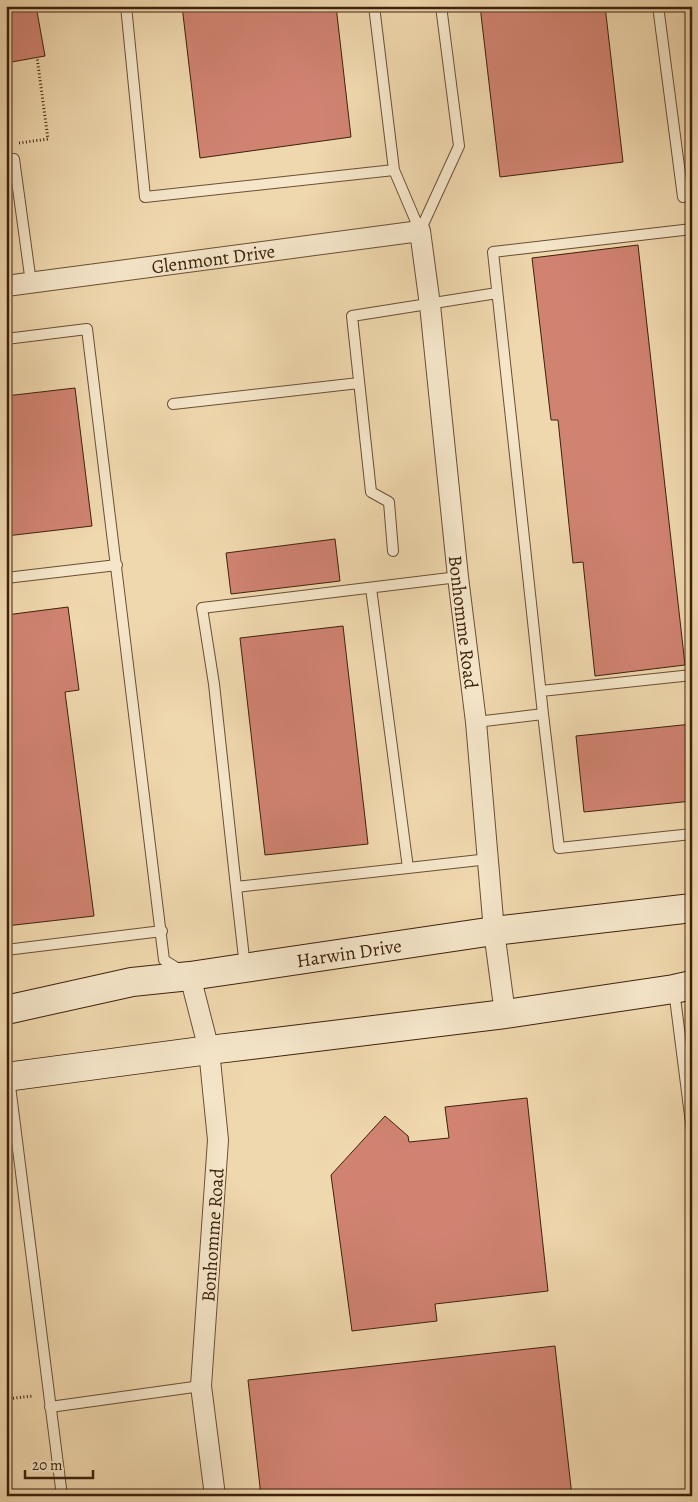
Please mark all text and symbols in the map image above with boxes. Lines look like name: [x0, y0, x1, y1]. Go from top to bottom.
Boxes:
street label: Glenmont Drive: [150, 238, 277, 281]
street label: Bonhomme Road: [442, 554, 484, 691]
street label: Harwin Drive: [295, 933, 403, 974]
street label: Bonhomme Road: [195, 1166, 231, 1303]
scale bar: [25, 1447, 92, 1479]
text: 20 m: [32, 1455, 63, 1475]

